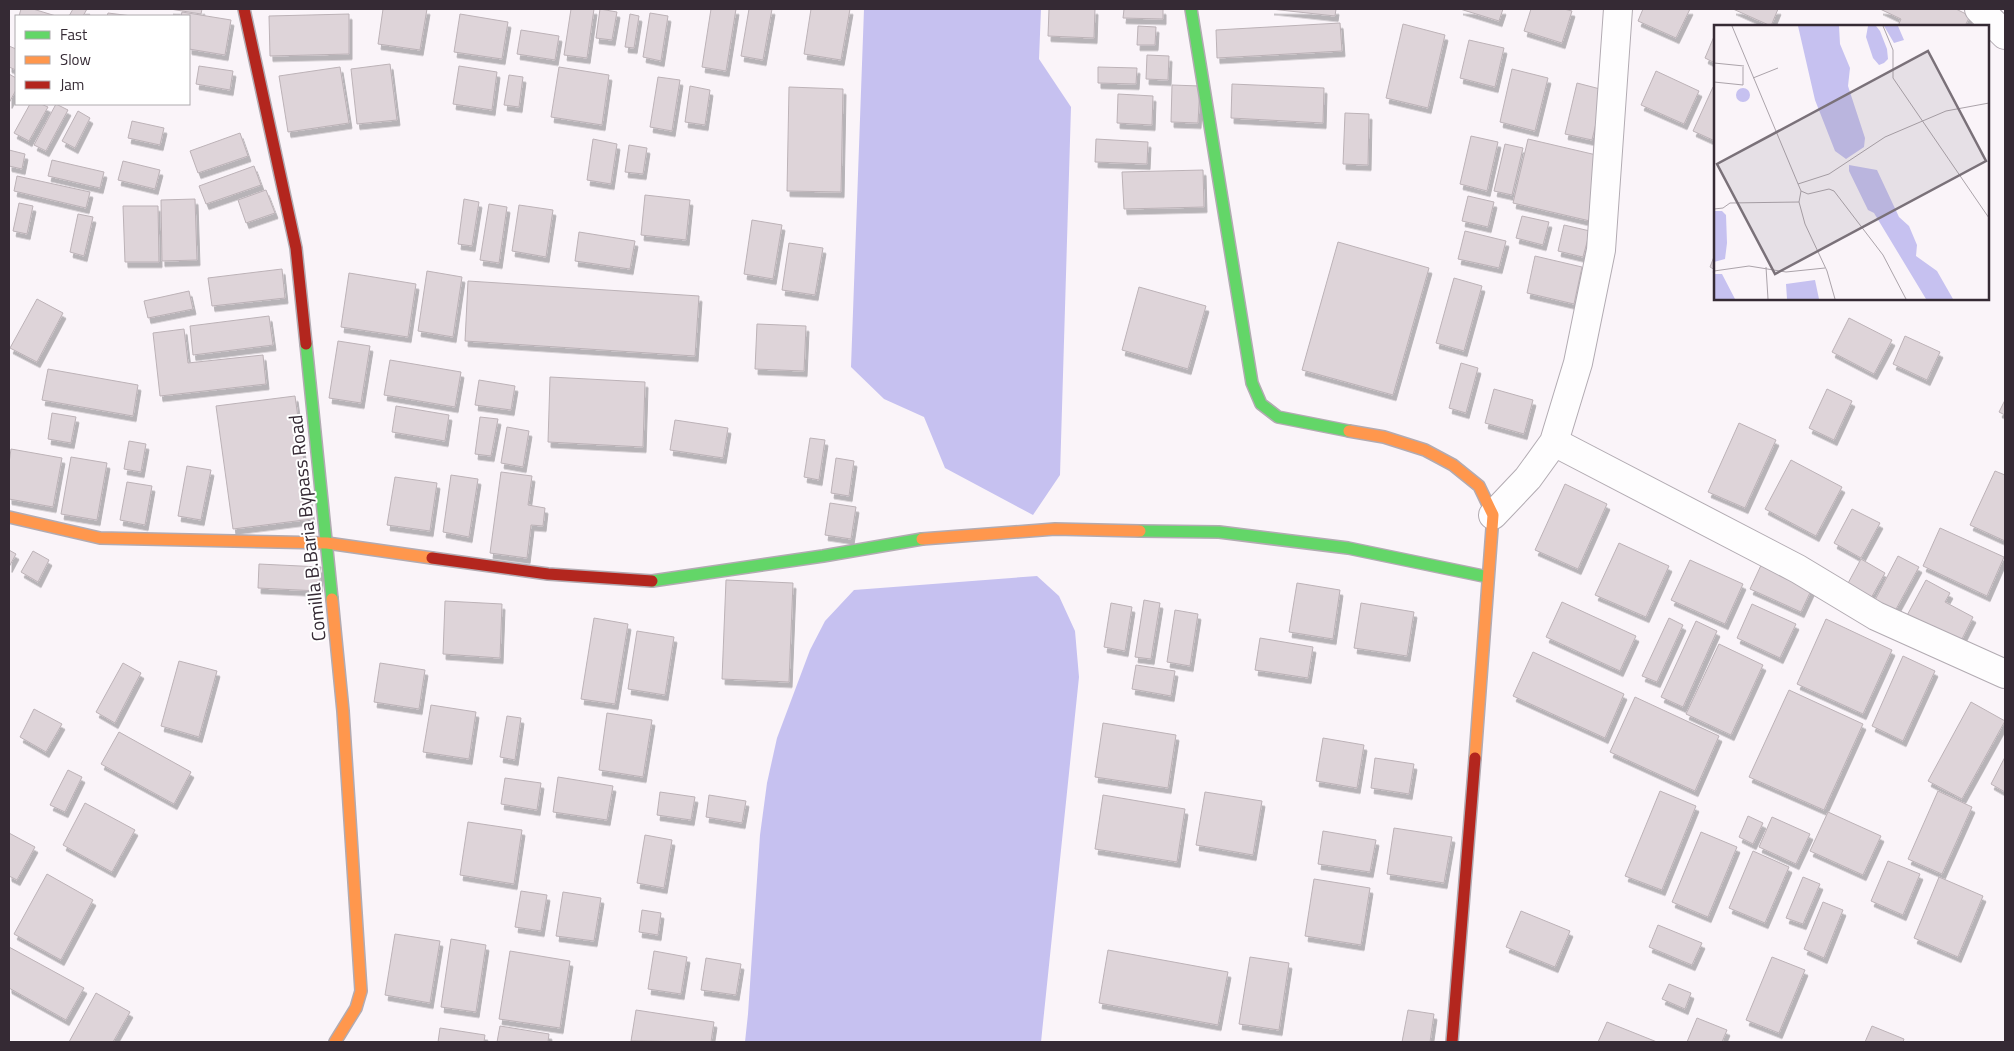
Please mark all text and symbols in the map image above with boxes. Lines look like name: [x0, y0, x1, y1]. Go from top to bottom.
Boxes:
legend: [15, 15, 190, 105]
text: Fast: [60, 23, 88, 46]
inset map: [1714, 25, 1989, 300]
text: Slow: [60, 48, 91, 71]
text: Jam: [60, 73, 84, 96]
street label: Comilla B.Baria Bypass Road: [280, 413, 333, 643]

